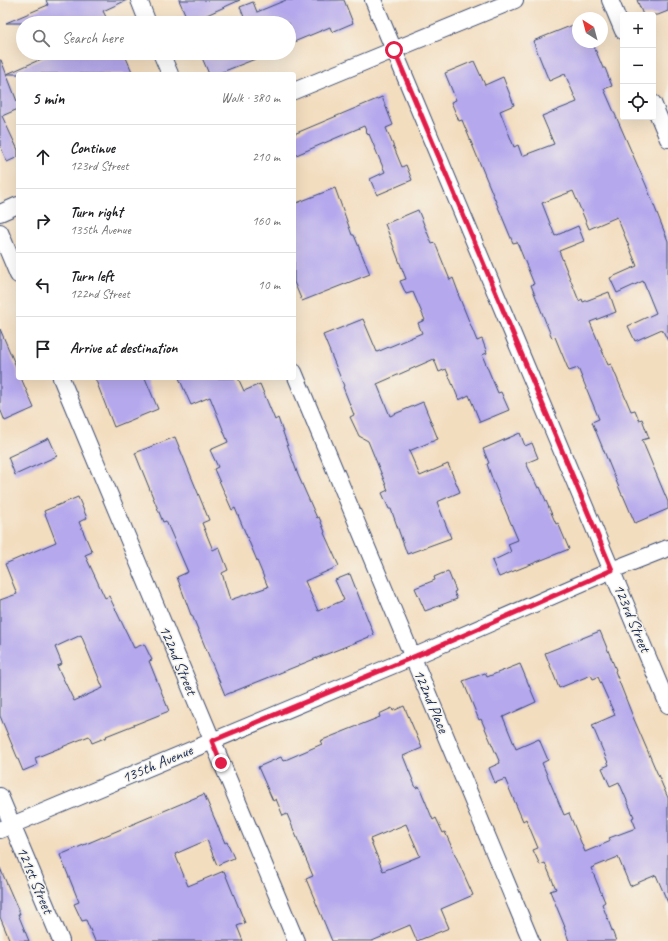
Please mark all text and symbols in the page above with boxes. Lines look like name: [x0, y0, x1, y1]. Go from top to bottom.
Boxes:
north arrow: [572, 12, 608, 48]
map controls: [620, 12, 656, 120]
button: +: [620, 12, 656, 48]
search box: [16, 16, 296, 60]
icon: search: [30, 27, 52, 49]
text: Search here: [62, 29, 123, 48]
route start: [385, 41, 403, 59]
button: −: [620, 48, 656, 84]
button: locate: [620, 84, 656, 120]
text: 5 min: [32, 88, 64, 109]
text: Walk · 380 m: [221, 90, 280, 106]
text: Continue: [70, 139, 115, 158]
icon: ahead: [32, 146, 54, 168]
text: 210 m: [252, 149, 280, 165]
text: 123rd Street: [70, 158, 129, 174]
text: Turn right: [70, 203, 123, 222]
icon: right: [32, 210, 54, 232]
text: 160 m: [252, 213, 280, 229]
text: 135th Avenue: [70, 222, 131, 238]
text: Turn left: [70, 267, 113, 286]
icon: left: [32, 274, 54, 296]
text: 10 m: [258, 277, 280, 293]
text: 122nd Street: [70, 286, 130, 302]
icon: arrive: [32, 338, 54, 360]
text: Arrive at destination: [70, 339, 177, 358]
street label: 123rd Street: [609, 581, 656, 657]
street label: 122nd Street: [154, 622, 202, 699]
street label: 122nd Place: [409, 666, 454, 737]
street label: 135th Avenue: [119, 739, 197, 788]
route end: [212, 754, 230, 772]
street label: 121st Street: [12, 844, 59, 918]

